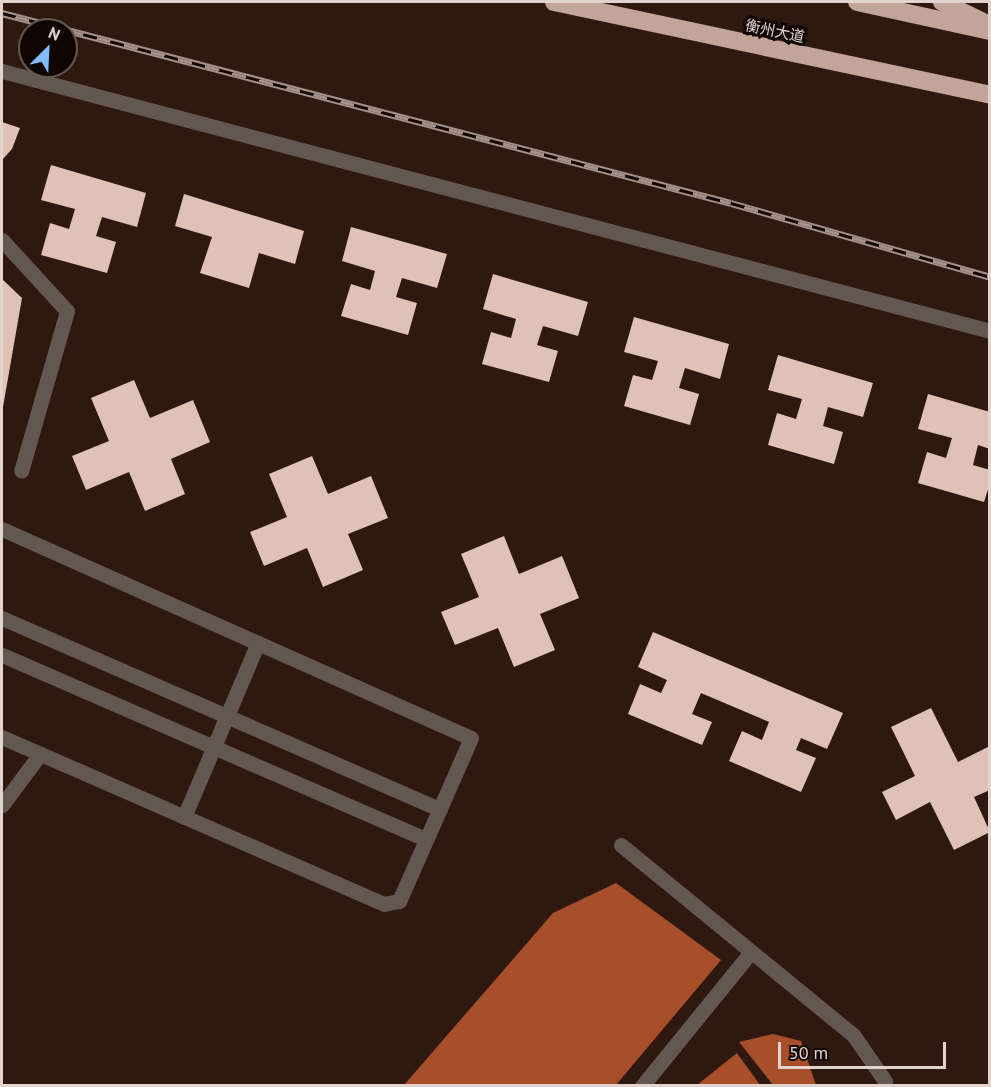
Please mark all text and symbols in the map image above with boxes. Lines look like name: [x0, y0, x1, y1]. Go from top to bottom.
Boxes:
street label: 衡州大道: [744, 16, 806, 46]
north arrow: [18, 18, 78, 78]
text: N: [46, 22, 63, 45]
scale bar: [781, 1030, 949, 1068]
text: 50 m: [789, 1041, 828, 1064]

